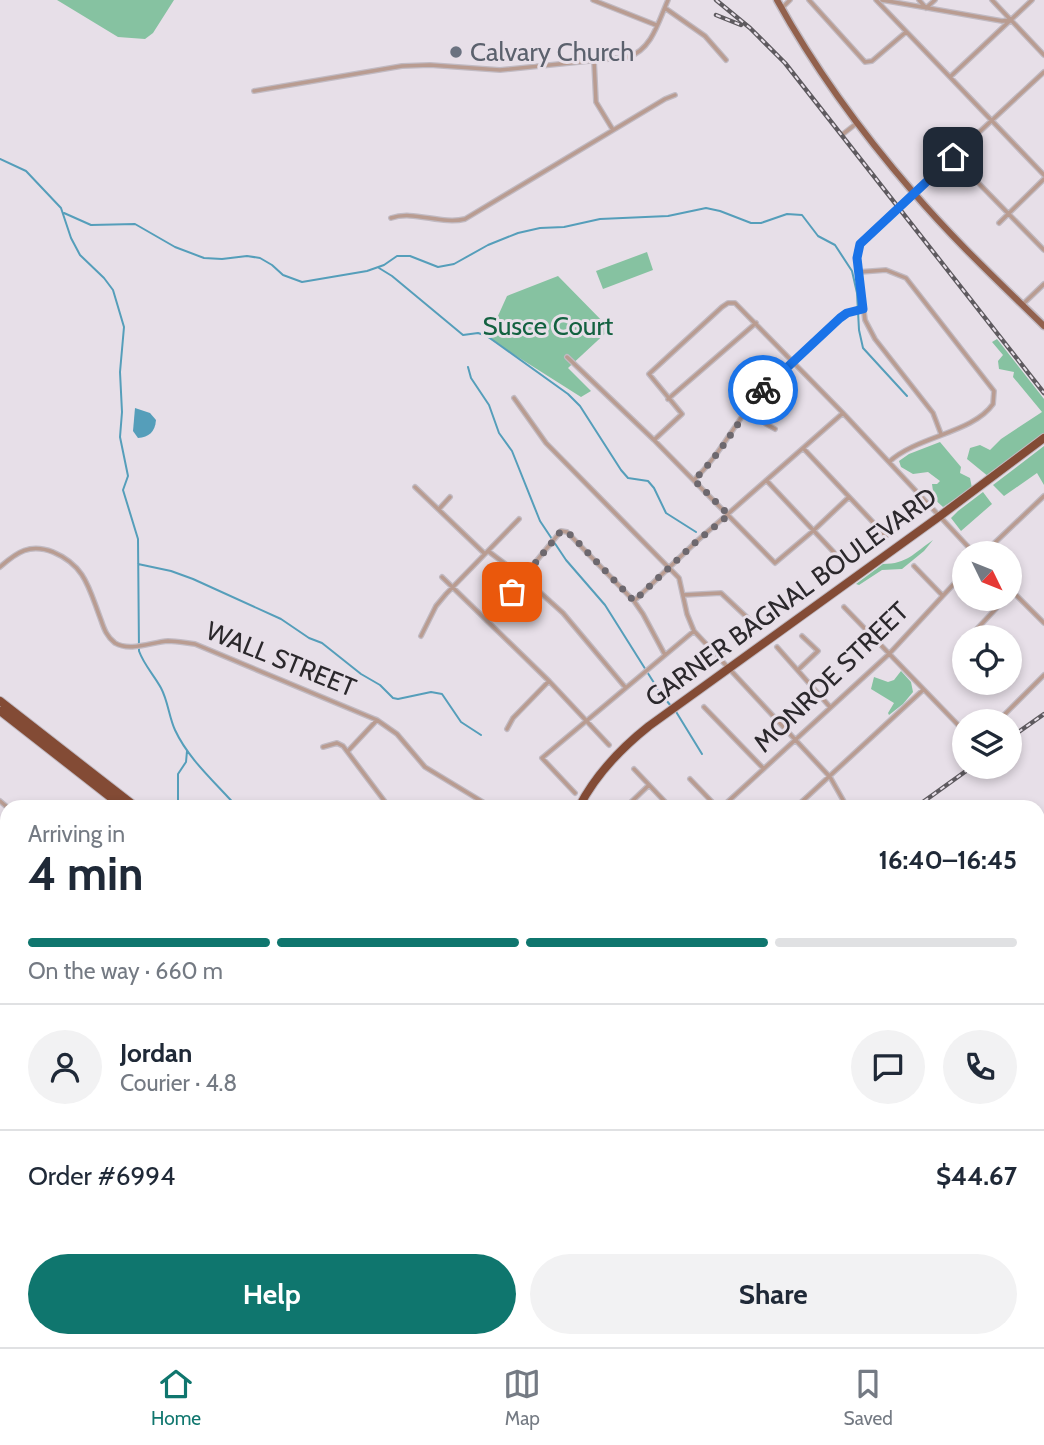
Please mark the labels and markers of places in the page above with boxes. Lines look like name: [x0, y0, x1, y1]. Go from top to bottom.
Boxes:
place label: Calvary Church: [470, 36, 634, 68]
marker: Calvary Church: [448, 44, 464, 60]
pin: [923, 127, 983, 187]
pin: [482, 562, 542, 622]

